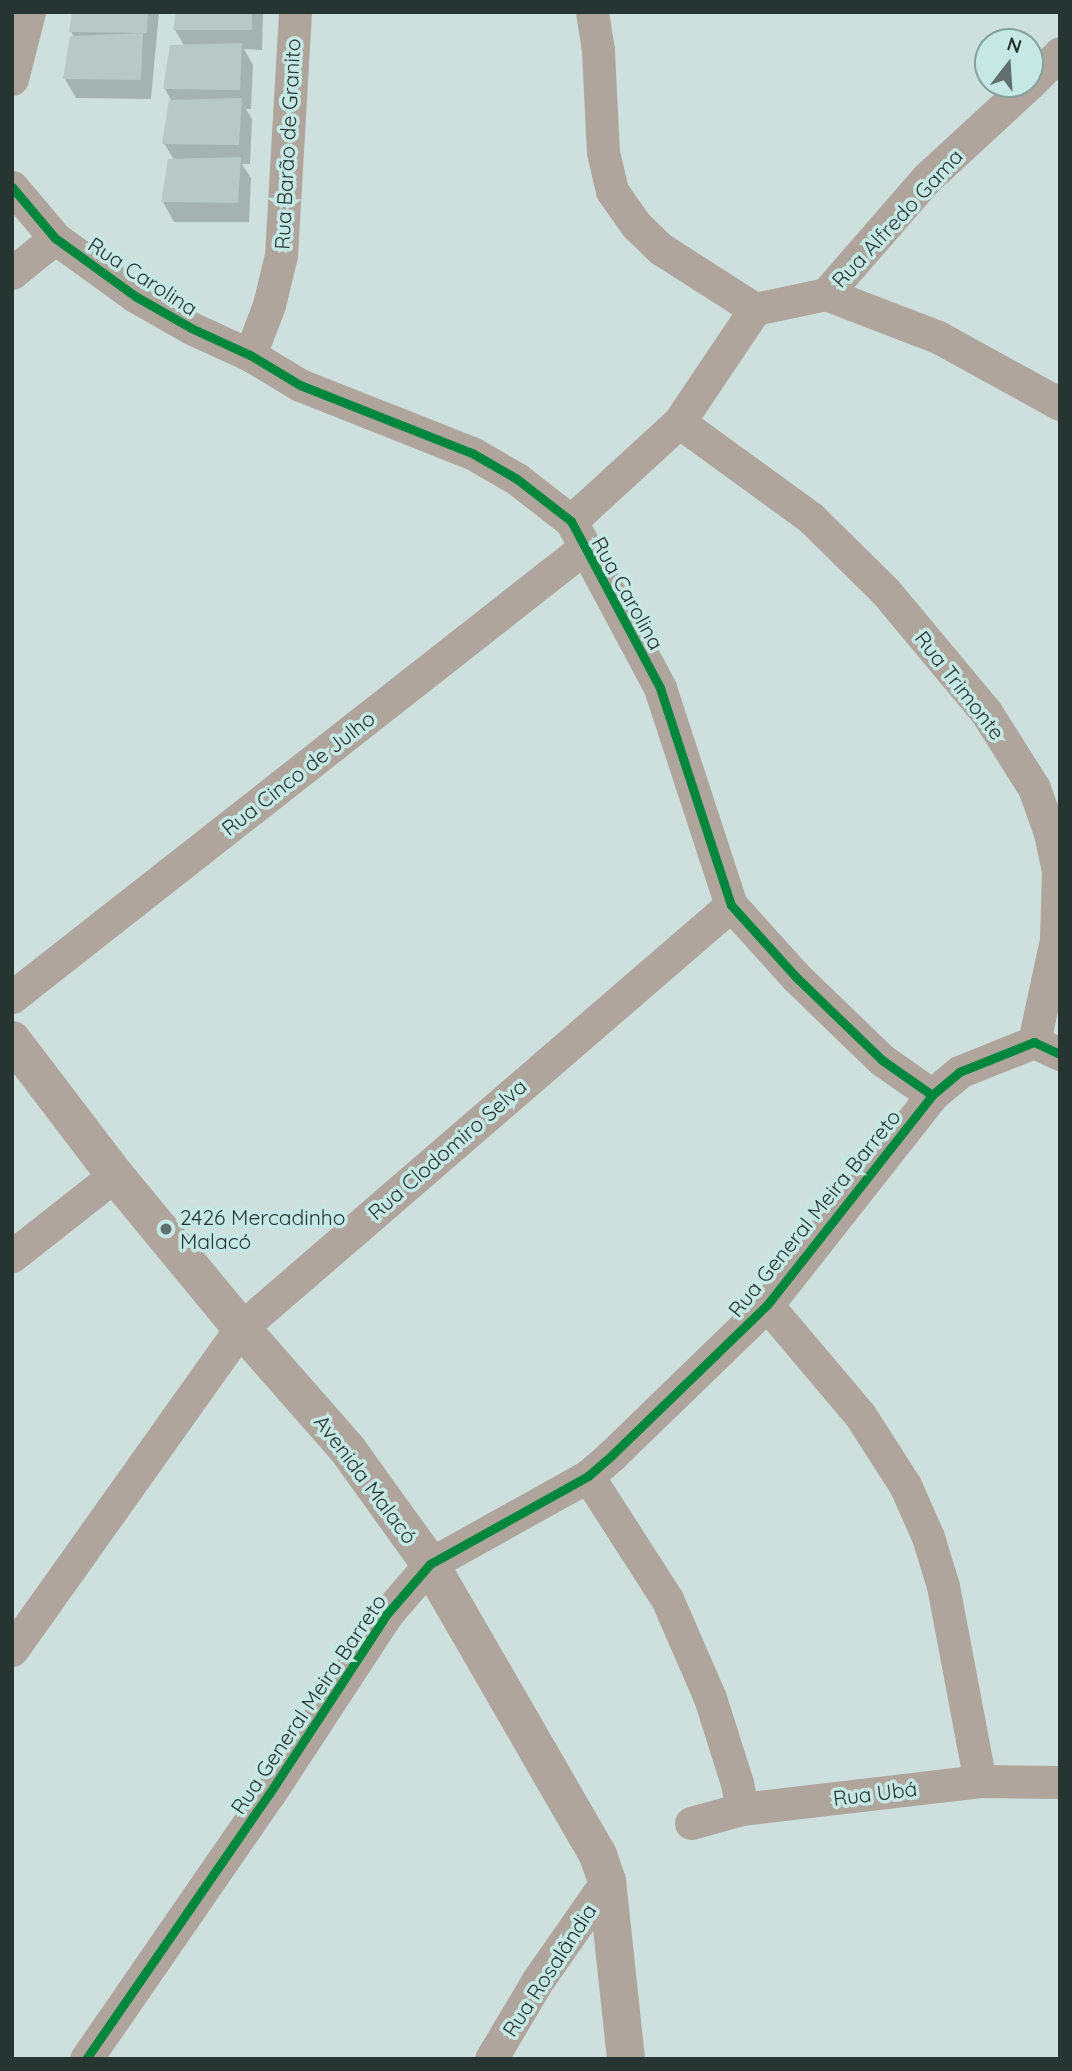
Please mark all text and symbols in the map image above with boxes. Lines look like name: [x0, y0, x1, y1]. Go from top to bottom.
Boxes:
north arrow: [974, 28, 1044, 98]
text: N: [1004, 31, 1025, 58]
street label: Rua Barão de Granito: [269, 38, 305, 250]
street label: Rua Alfredo Gama: [826, 143, 968, 293]
street label: Rua Carolina: [84, 231, 202, 321]
street label: Rua Carolina: [587, 532, 669, 654]
street label: Rua Trimonte: [910, 626, 1010, 744]
street label: Rua Cinco de Julho: [216, 705, 380, 841]
street label: Rua Clodomiro Selva: [362, 1073, 532, 1225]
street label: Rua General Meira Barreto: [723, 1104, 905, 1322]
place label: 2426 Mercadinho Malacó: [180, 1204, 345, 1254]
marker: 2426 Mercadinho Malacó: [158, 1221, 174, 1237]
street label: Avenida Malacó: [309, 1410, 423, 1548]
street label: Rua General Meira Barreto: [225, 1589, 391, 1819]
street label: Rua Ubá: [831, 1775, 919, 1811]
street label: Rua Rosalândia: [497, 1899, 601, 2041]

